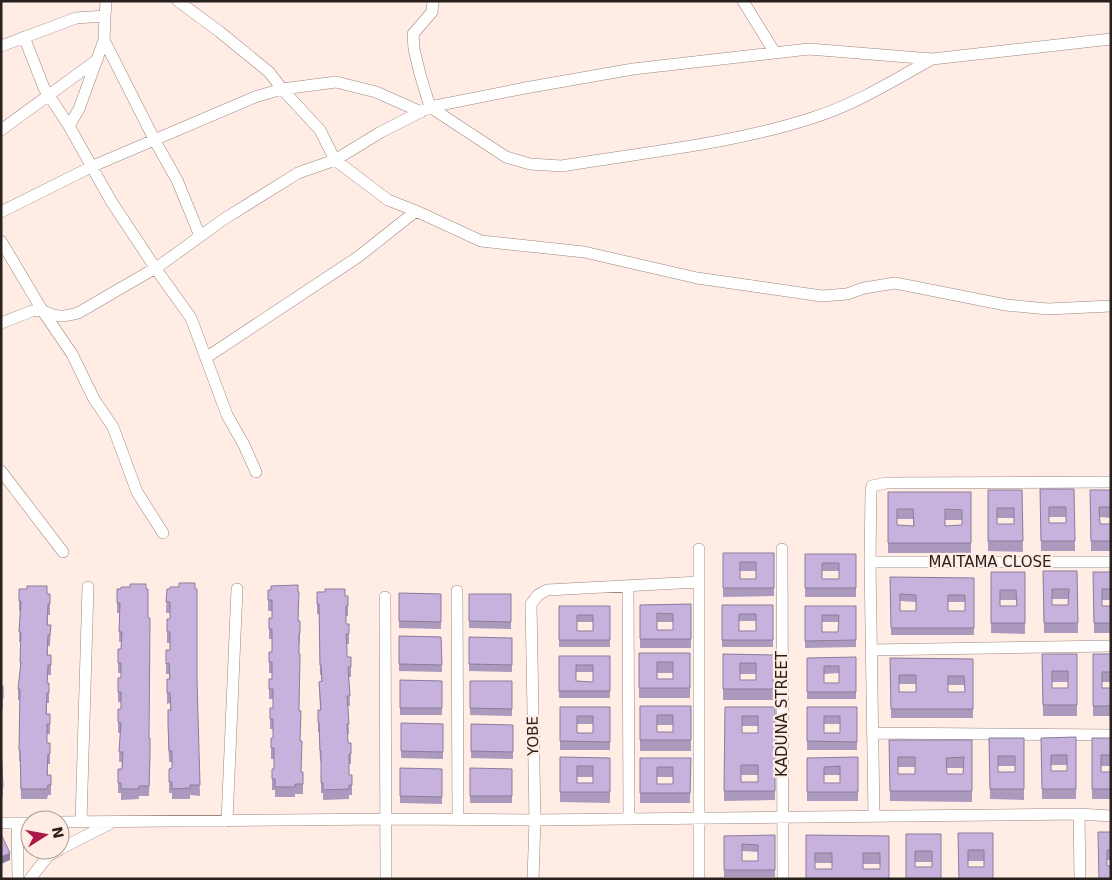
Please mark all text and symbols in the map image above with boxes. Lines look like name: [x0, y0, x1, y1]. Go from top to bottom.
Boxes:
street label: MAITAMA CLOSE: [929, 553, 1051, 571]
street label: KADUNA STREET: [773, 650, 791, 777]
street label: YOBE: [524, 716, 542, 757]
north arrow: [20, 810, 70, 860]
text: N: [49, 825, 67, 840]

